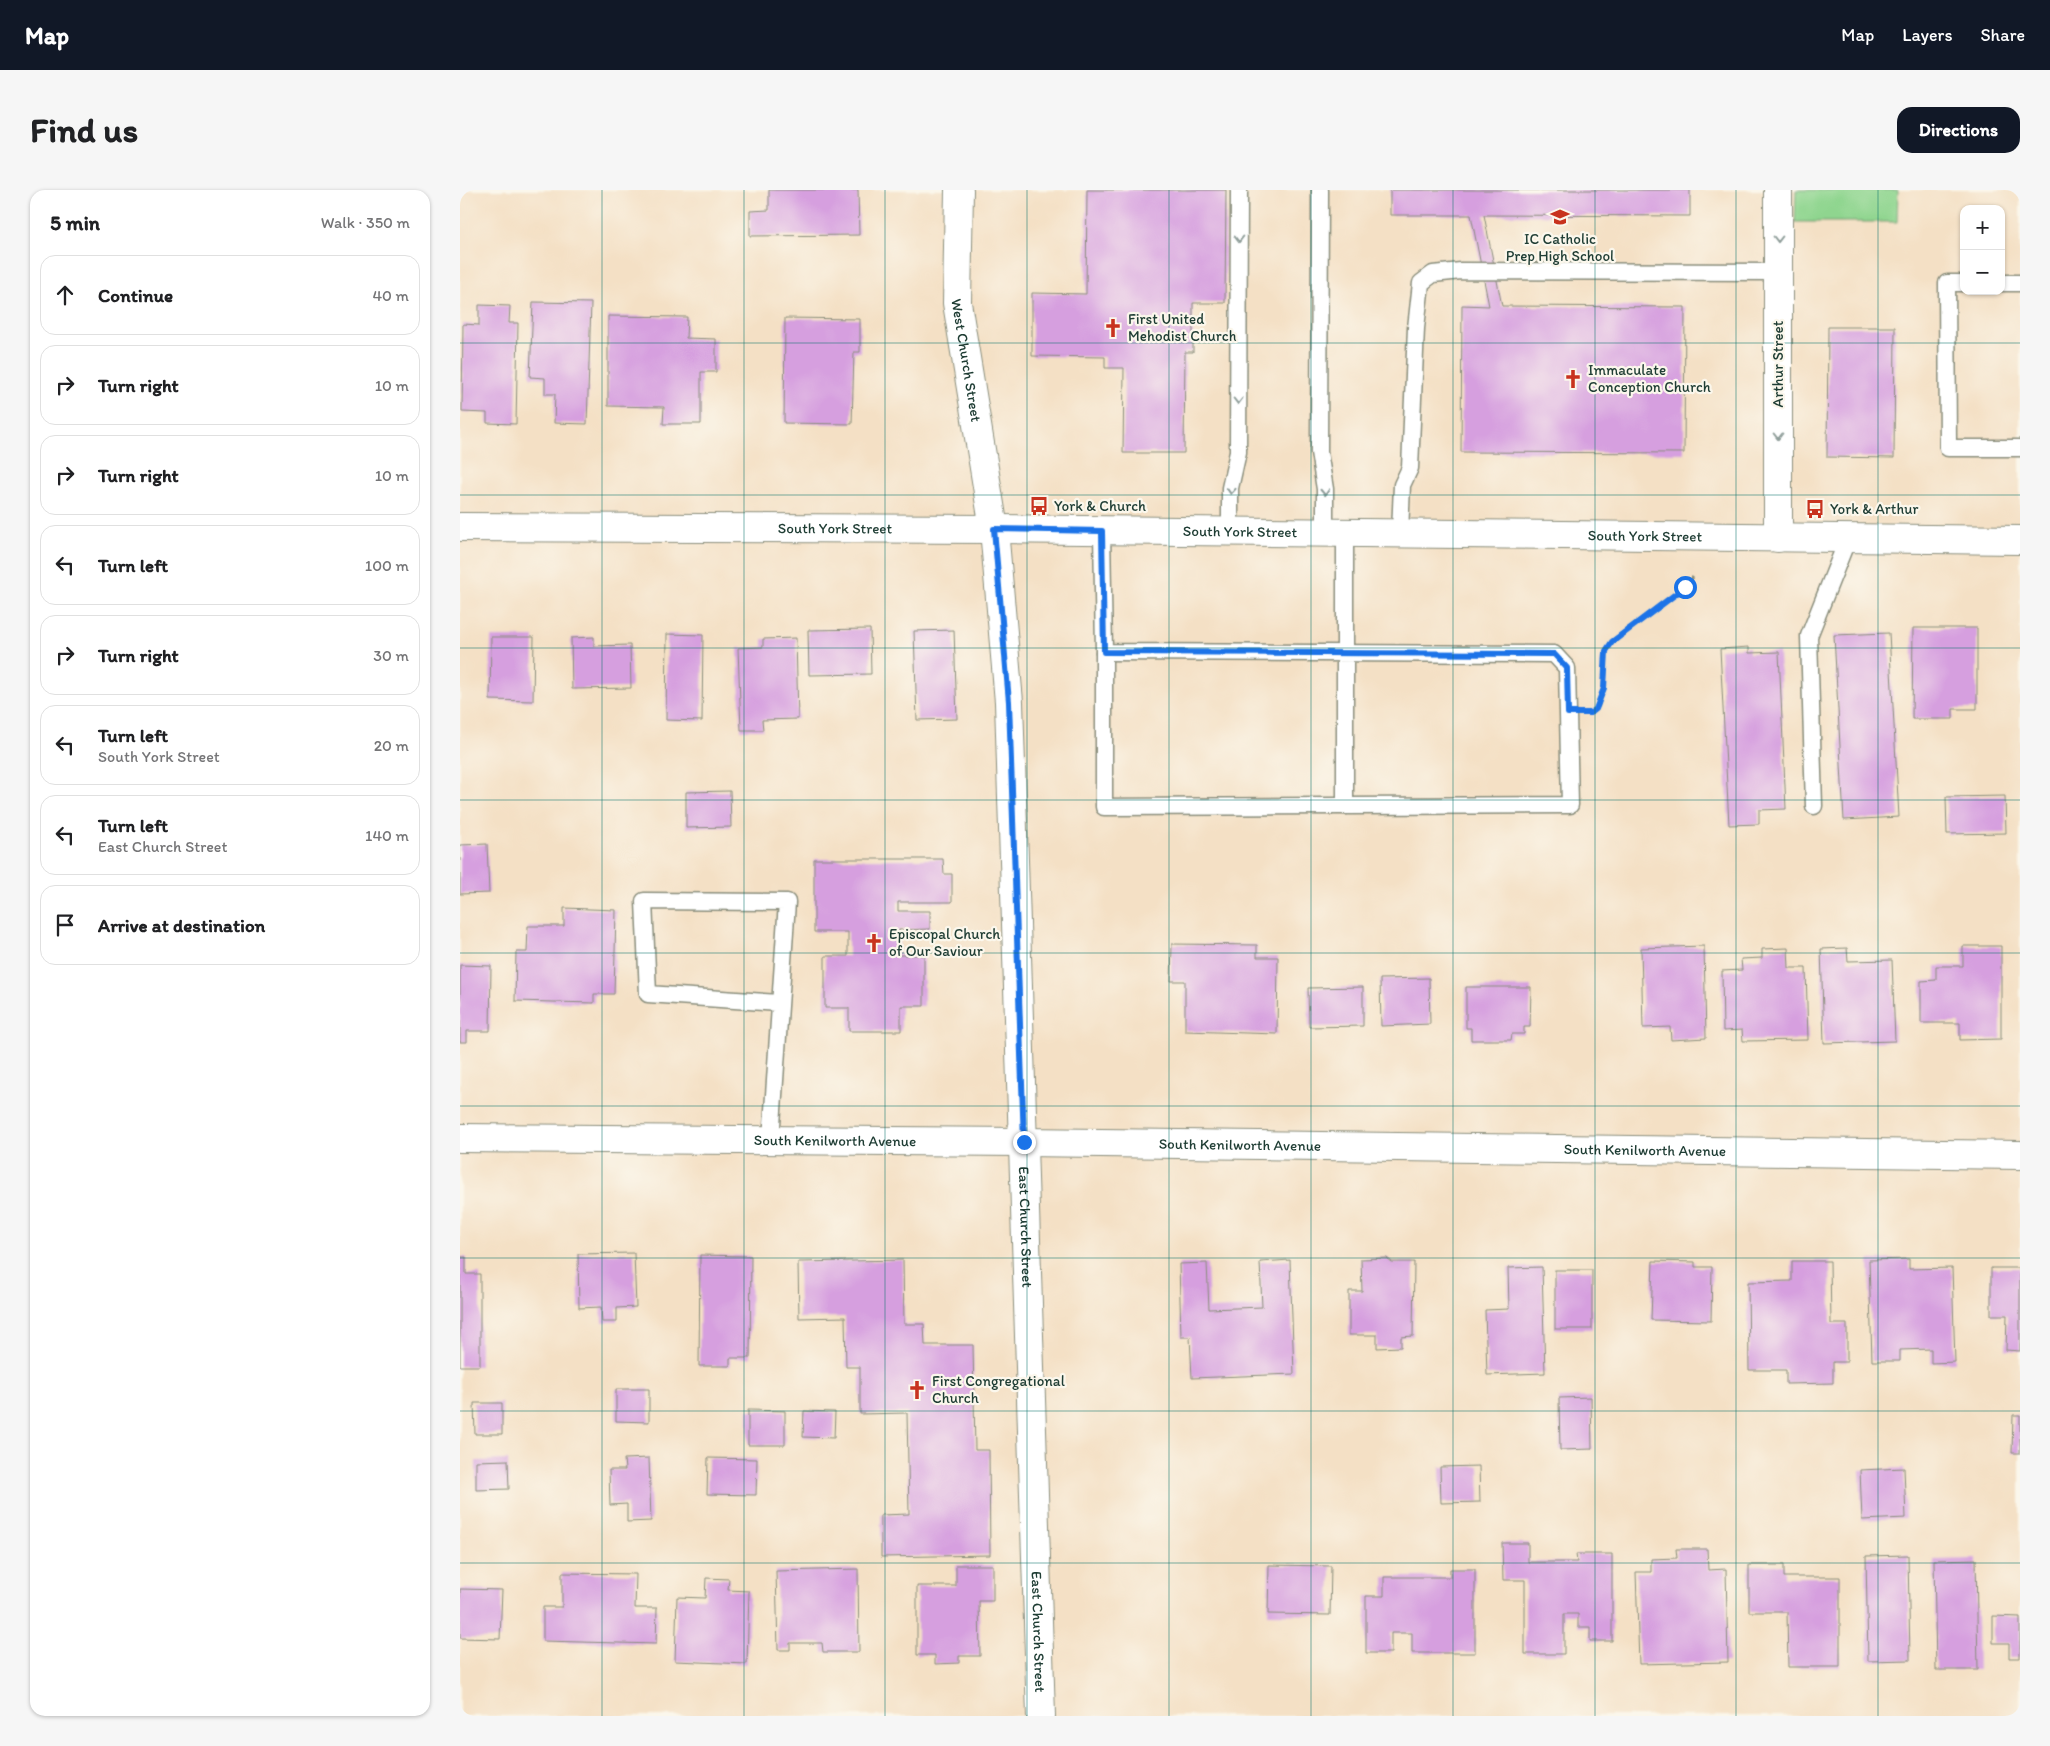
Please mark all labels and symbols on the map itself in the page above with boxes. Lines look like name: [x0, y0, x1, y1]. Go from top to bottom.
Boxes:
school or university icon: IC Catholic Prep High School: [1549, 206, 1571, 228]
place label: IC Catholic Prep High School: [1506, 230, 1615, 265]
one-way arrow: [1234, 235, 1244, 243]
one-way arrow: [1773, 235, 1783, 243]
street label: West Church Street: [947, 297, 985, 424]
place label: First United Mehodist Church: [1128, 310, 1237, 345]
church icon: First United Mehodist Church: [1102, 317, 1124, 339]
street label: Arthur Street: [1769, 320, 1787, 407]
place label: Immaculate Conception Church: [1588, 361, 1711, 396]
church icon: Immaculate Conception Church: [1562, 368, 1584, 390]
one-way arrow: [1233, 398, 1243, 405]
one-way arrow: [1773, 432, 1783, 440]
one-way arrow: [1226, 487, 1237, 495]
one-way arrow: [1319, 488, 1330, 496]
bus stop icon: York & Church: [1028, 495, 1050, 517]
place label: York & Church: [1054, 497, 1146, 515]
bus stop icon: York & Arthur: [1804, 498, 1826, 520]
place label: York & Arthur: [1830, 500, 1918, 518]
street label: South York Street: [778, 519, 893, 538]
street label: South York Street: [1183, 522, 1298, 541]
street label: South York Street: [1588, 526, 1703, 546]
route start: [1674, 576, 1697, 599]
place label: Episcopal Church of Our Saviour: [889, 925, 1000, 960]
church icon: Episcopal Church of Our Saviour: [863, 932, 885, 954]
street label: South Kenilworth Avenue: [754, 1131, 916, 1150]
route end: [1013, 1131, 1036, 1154]
street label: South Kenilworth Avenue: [1159, 1135, 1321, 1155]
street label: South Kenilworth Avenue: [1564, 1140, 1726, 1160]
street label: East Church Street: [1015, 1166, 1036, 1288]
place label: First Congregational Church: [932, 1372, 1066, 1407]
church icon: First Congregational Church: [906, 1379, 928, 1401]
street label: East Church Street: [1027, 1571, 1049, 1693]

